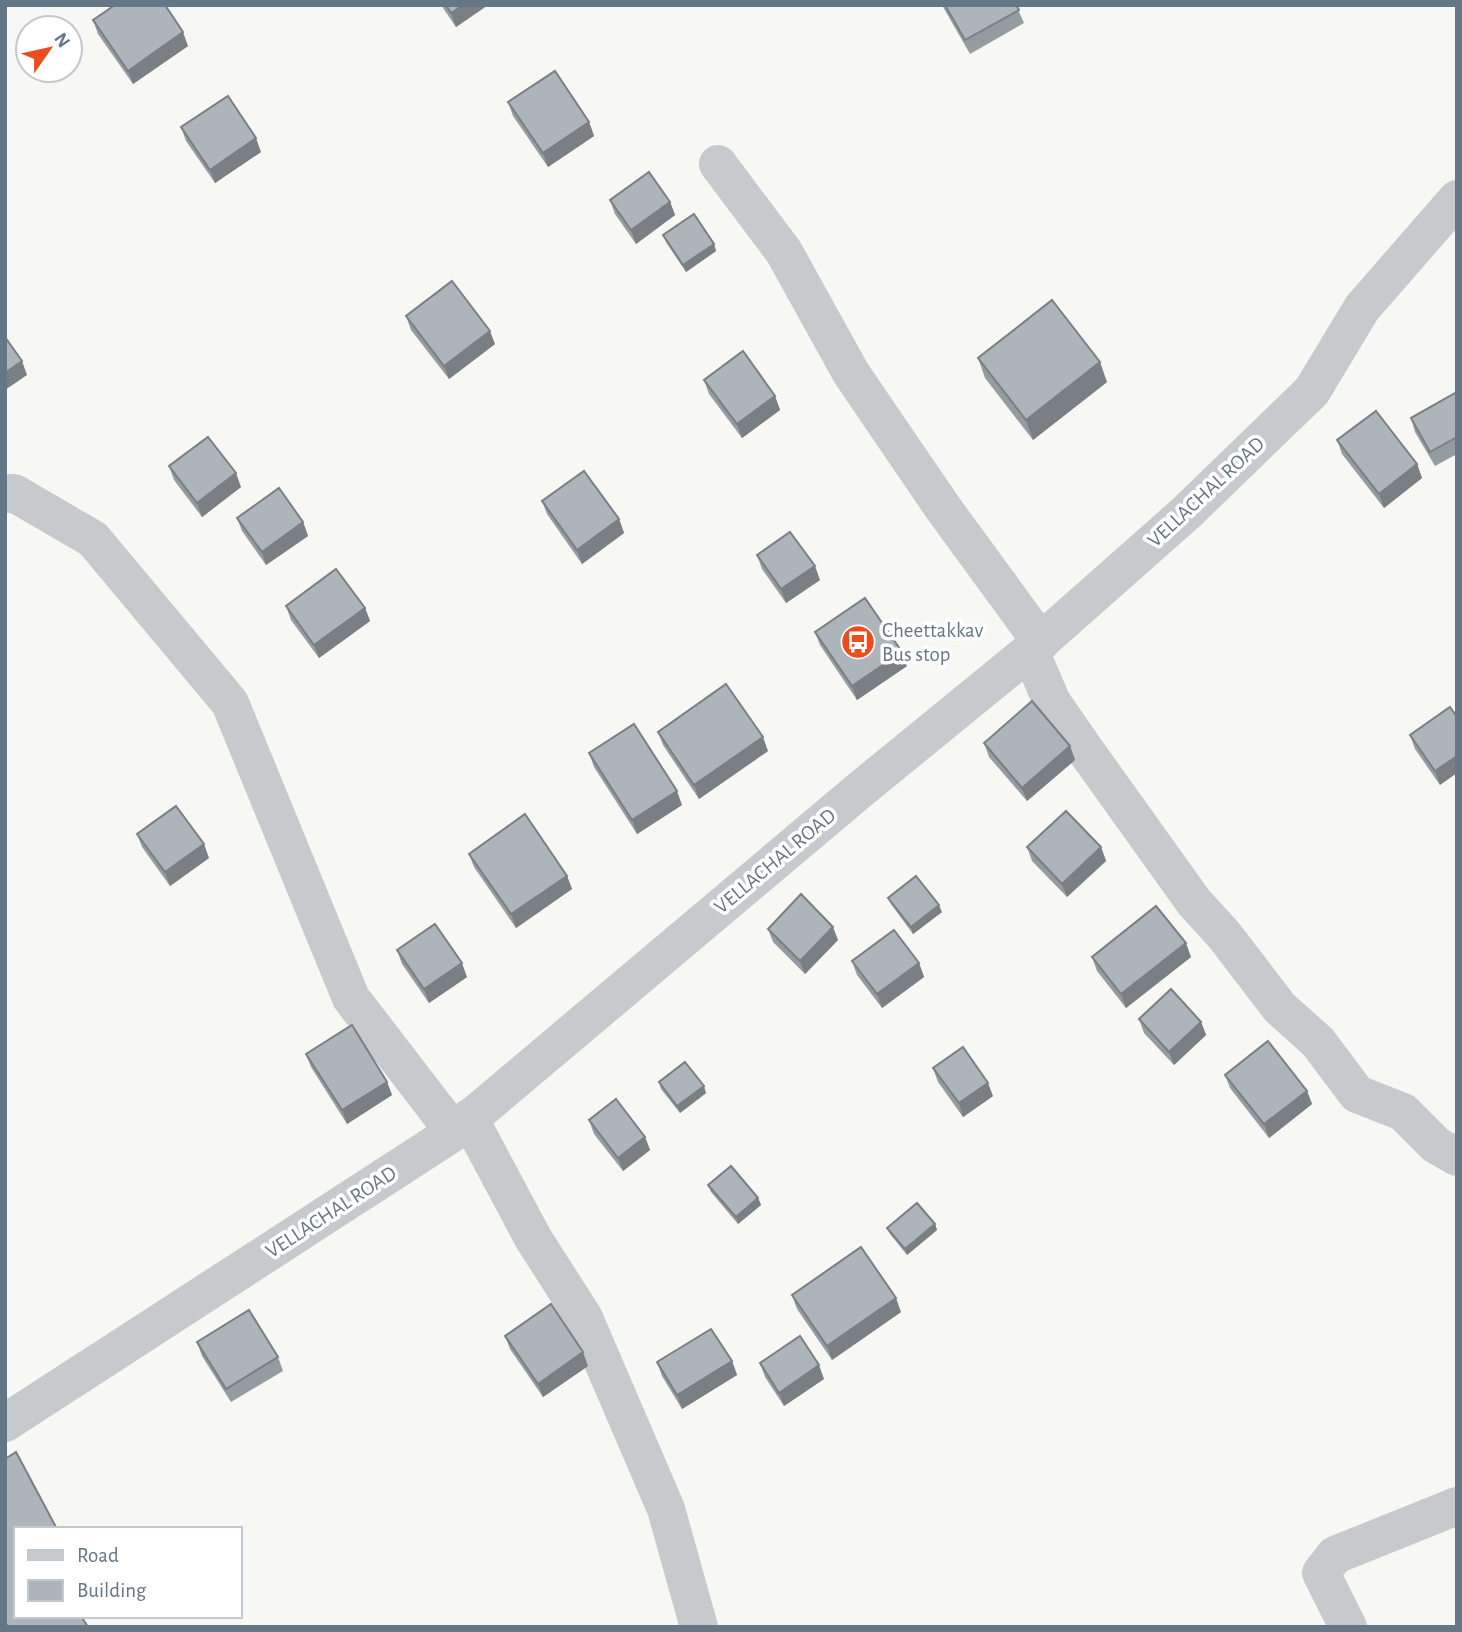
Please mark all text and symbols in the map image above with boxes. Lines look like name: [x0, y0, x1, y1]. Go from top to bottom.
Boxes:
north arrow: [14, 14, 84, 84]
text: N: [50, 30, 73, 51]
street label: VELLACHAL ROAD: [1144, 433, 1268, 551]
place label: Cheettakkav Bus stop: [882, 620, 983, 665]
bus stop icon: Cheettakkav Bus stop: [839, 623, 877, 661]
street label: VELLACHAL ROAD: [710, 804, 840, 918]
street label: VELLACHAL ROAD: [262, 1162, 400, 1262]
legend: [14, 1527, 242, 1618]
text: Road: [77, 1545, 119, 1566]
text: Building: [77, 1580, 147, 1601]

